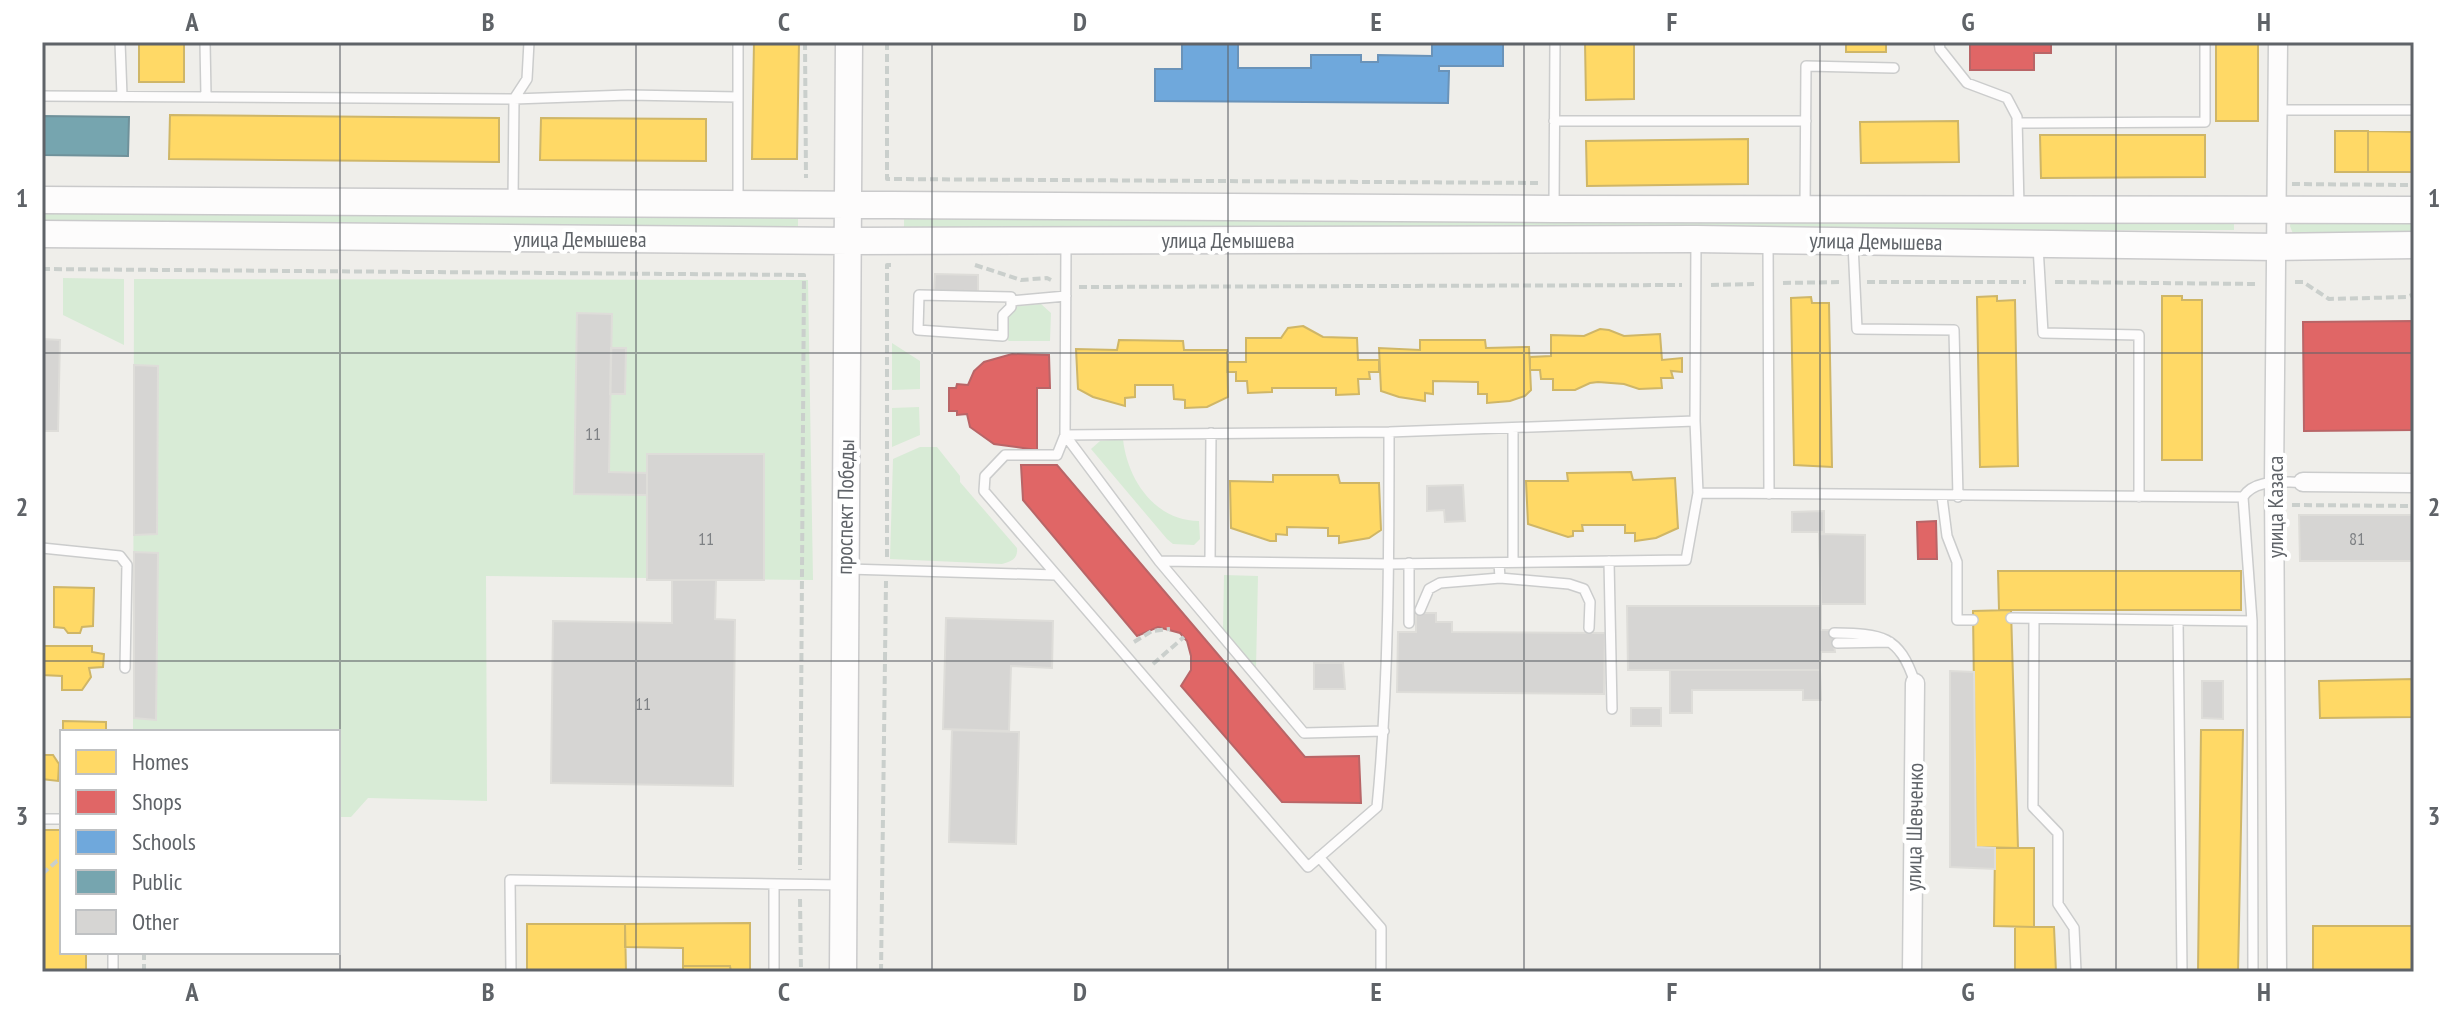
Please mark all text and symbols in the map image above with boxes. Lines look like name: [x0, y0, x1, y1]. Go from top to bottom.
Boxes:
text: A: [184, 5, 199, 38]
text: B: [482, 5, 495, 38]
text: C: [778, 5, 790, 38]
text: D: [1073, 5, 1087, 38]
text: E: [1370, 5, 1382, 38]
text: F: [1667, 5, 1678, 38]
text: G: [1961, 5, 1975, 38]
text: H: [2257, 5, 2271, 38]
text: 1: [16, 181, 28, 214]
text: 1: [2428, 181, 2440, 214]
street label: улица Демышева: [513, 225, 647, 253]
street label: улица Демышева: [1161, 226, 1295, 254]
street label: улица Демышева: [1809, 226, 1943, 256]
house number: 11: [585, 422, 601, 445]
street label: проспект Победы: [830, 439, 860, 575]
street label: улица Казаса: [2261, 456, 2289, 558]
text: 2: [16, 490, 28, 523]
text: 2: [2428, 490, 2440, 523]
house number: 11: [698, 527, 714, 550]
house number: 81: [2349, 527, 2365, 550]
house number: 11: [635, 692, 651, 715]
legend: [60, 730, 340, 954]
text: Homes: [132, 746, 189, 777]
street label: улица Шевченко: [1899, 763, 1929, 891]
text: Shops: [132, 786, 182, 817]
text: 3: [16, 799, 28, 832]
text: 3: [2428, 799, 2440, 832]
text: Schools: [132, 826, 196, 857]
text: Public: [132, 866, 183, 897]
text: Other: [132, 906, 179, 937]
text: A: [184, 975, 199, 1008]
text: B: [482, 975, 495, 1008]
text: C: [778, 975, 790, 1008]
text: D: [1073, 975, 1087, 1008]
text: E: [1370, 975, 1382, 1008]
text: F: [1667, 975, 1678, 1008]
text: G: [1961, 975, 1975, 1008]
text: H: [2257, 975, 2271, 1008]

